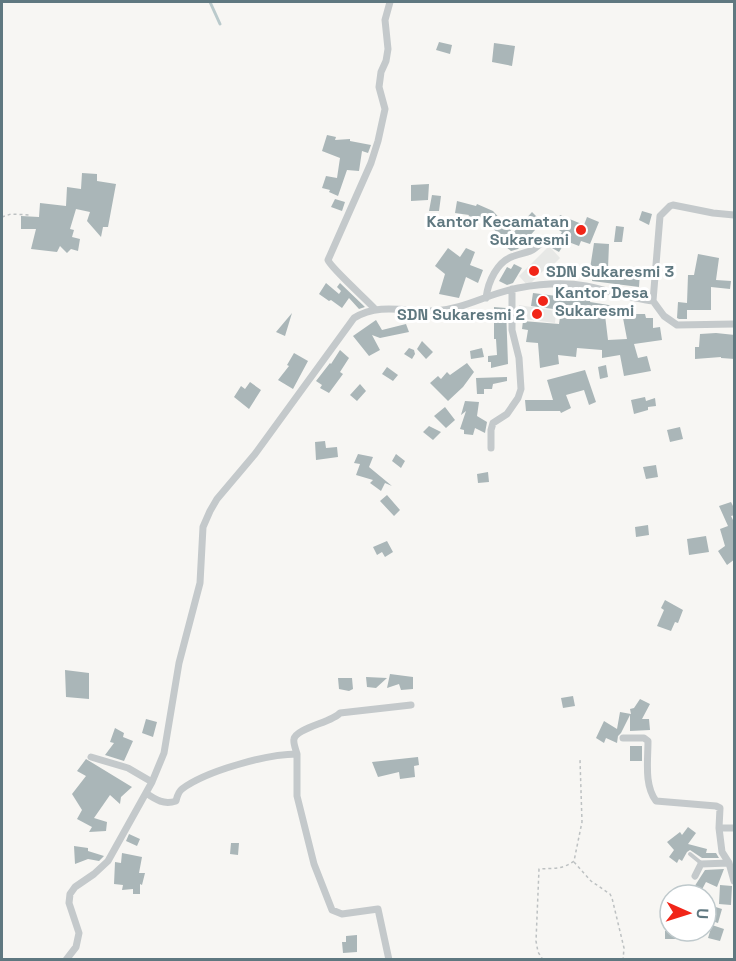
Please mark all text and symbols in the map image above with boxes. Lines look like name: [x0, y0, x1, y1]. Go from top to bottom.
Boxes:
place label: Kantor Kecamatan Sukaresmi: [427, 211, 569, 250]
marker: Kantor Kecamatan Sukaresmi: [574, 223, 588, 237]
place label: SDN Sukaresmi 3: [546, 261, 674, 282]
marker: SDN Sukaresmi 3: [527, 264, 541, 278]
place label: Kantor Desa Sukaresmi: [555, 282, 649, 321]
marker: Kantor Desa Sukaresmi: [536, 294, 550, 308]
place label: SDN Sukaresmi 2: [397, 304, 525, 325]
marker: SDN Sukaresmi 2: [530, 307, 544, 321]
north arrow: [658, 883, 718, 943]
text: U: [692, 908, 713, 920]

